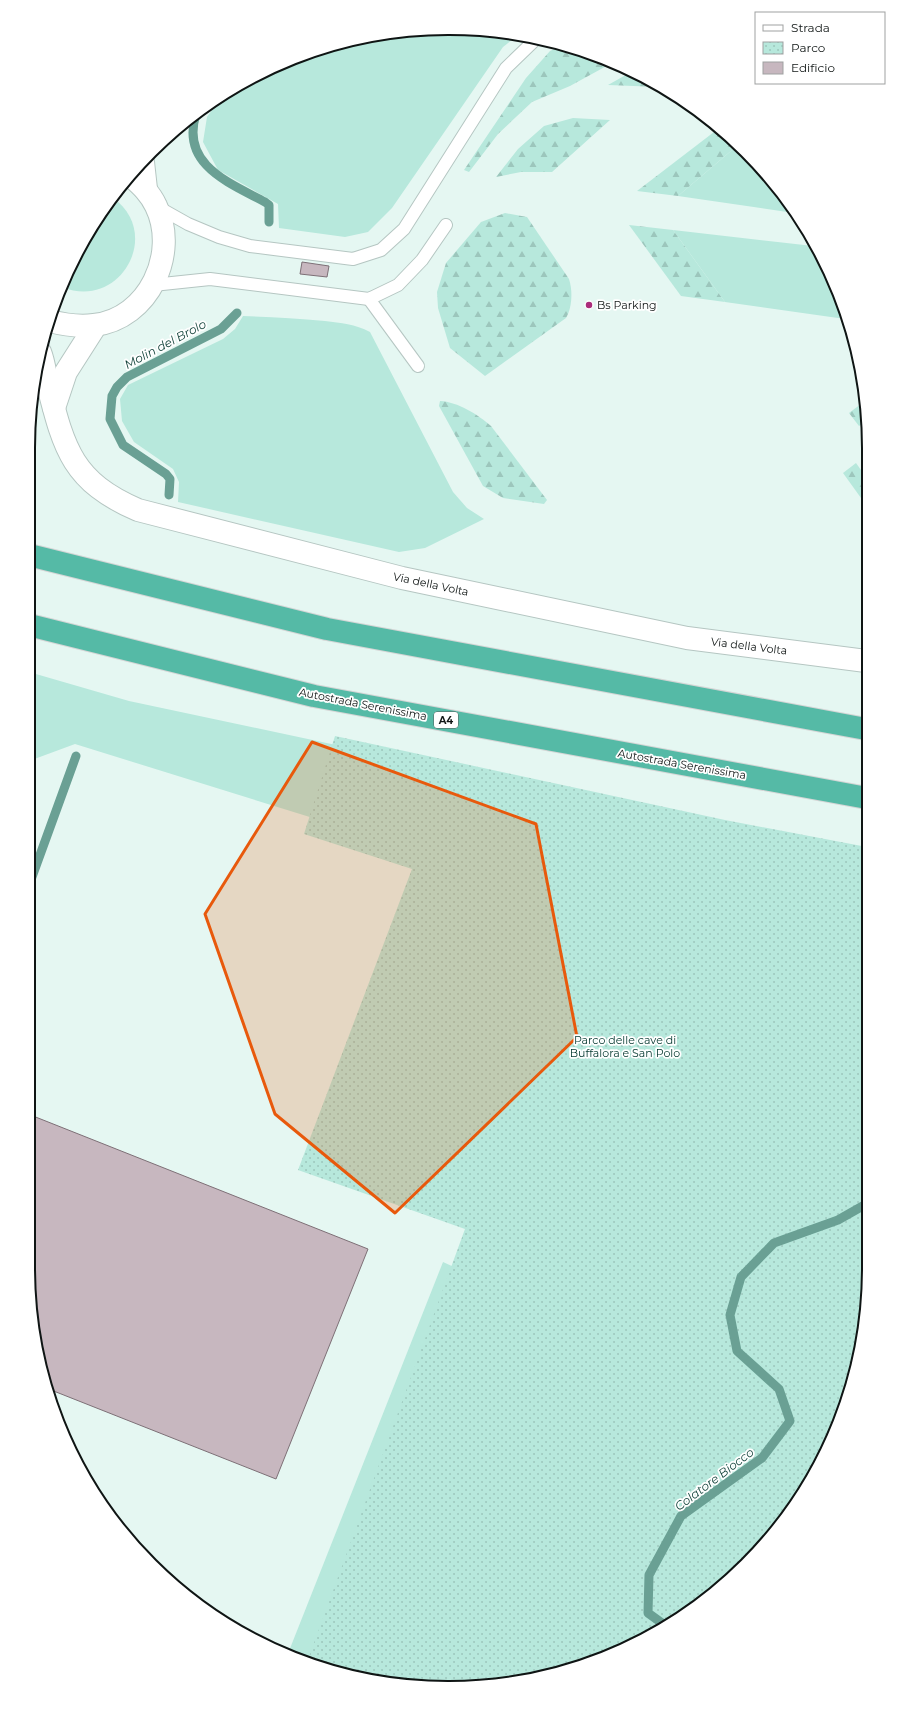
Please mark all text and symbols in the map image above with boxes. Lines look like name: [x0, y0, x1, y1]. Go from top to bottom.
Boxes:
legend: [755, 12, 885, 84]
text: Strada: [791, 20, 830, 35]
text: Parco: [791, 40, 825, 55]
text: Edificio: [791, 60, 835, 75]
place label: Bs Parking: [597, 298, 657, 312]
marker: Bs Parking: [584, 300, 594, 310]
water label: Molin del Brolo: [122, 316, 209, 372]
street label: Via della Volta: [392, 569, 470, 599]
street label: Via della Volta: [710, 634, 788, 658]
street label: Autostrada Serenissima: [298, 685, 428, 723]
road number: A4: [434, 712, 458, 728]
street label: Autostrada Serenissima: [617, 746, 747, 782]
park label: Parco delle cave di Buffalora e San Polo: [570, 1033, 680, 1060]
water label: Colatore Biocco: [672, 1444, 757, 1514]

